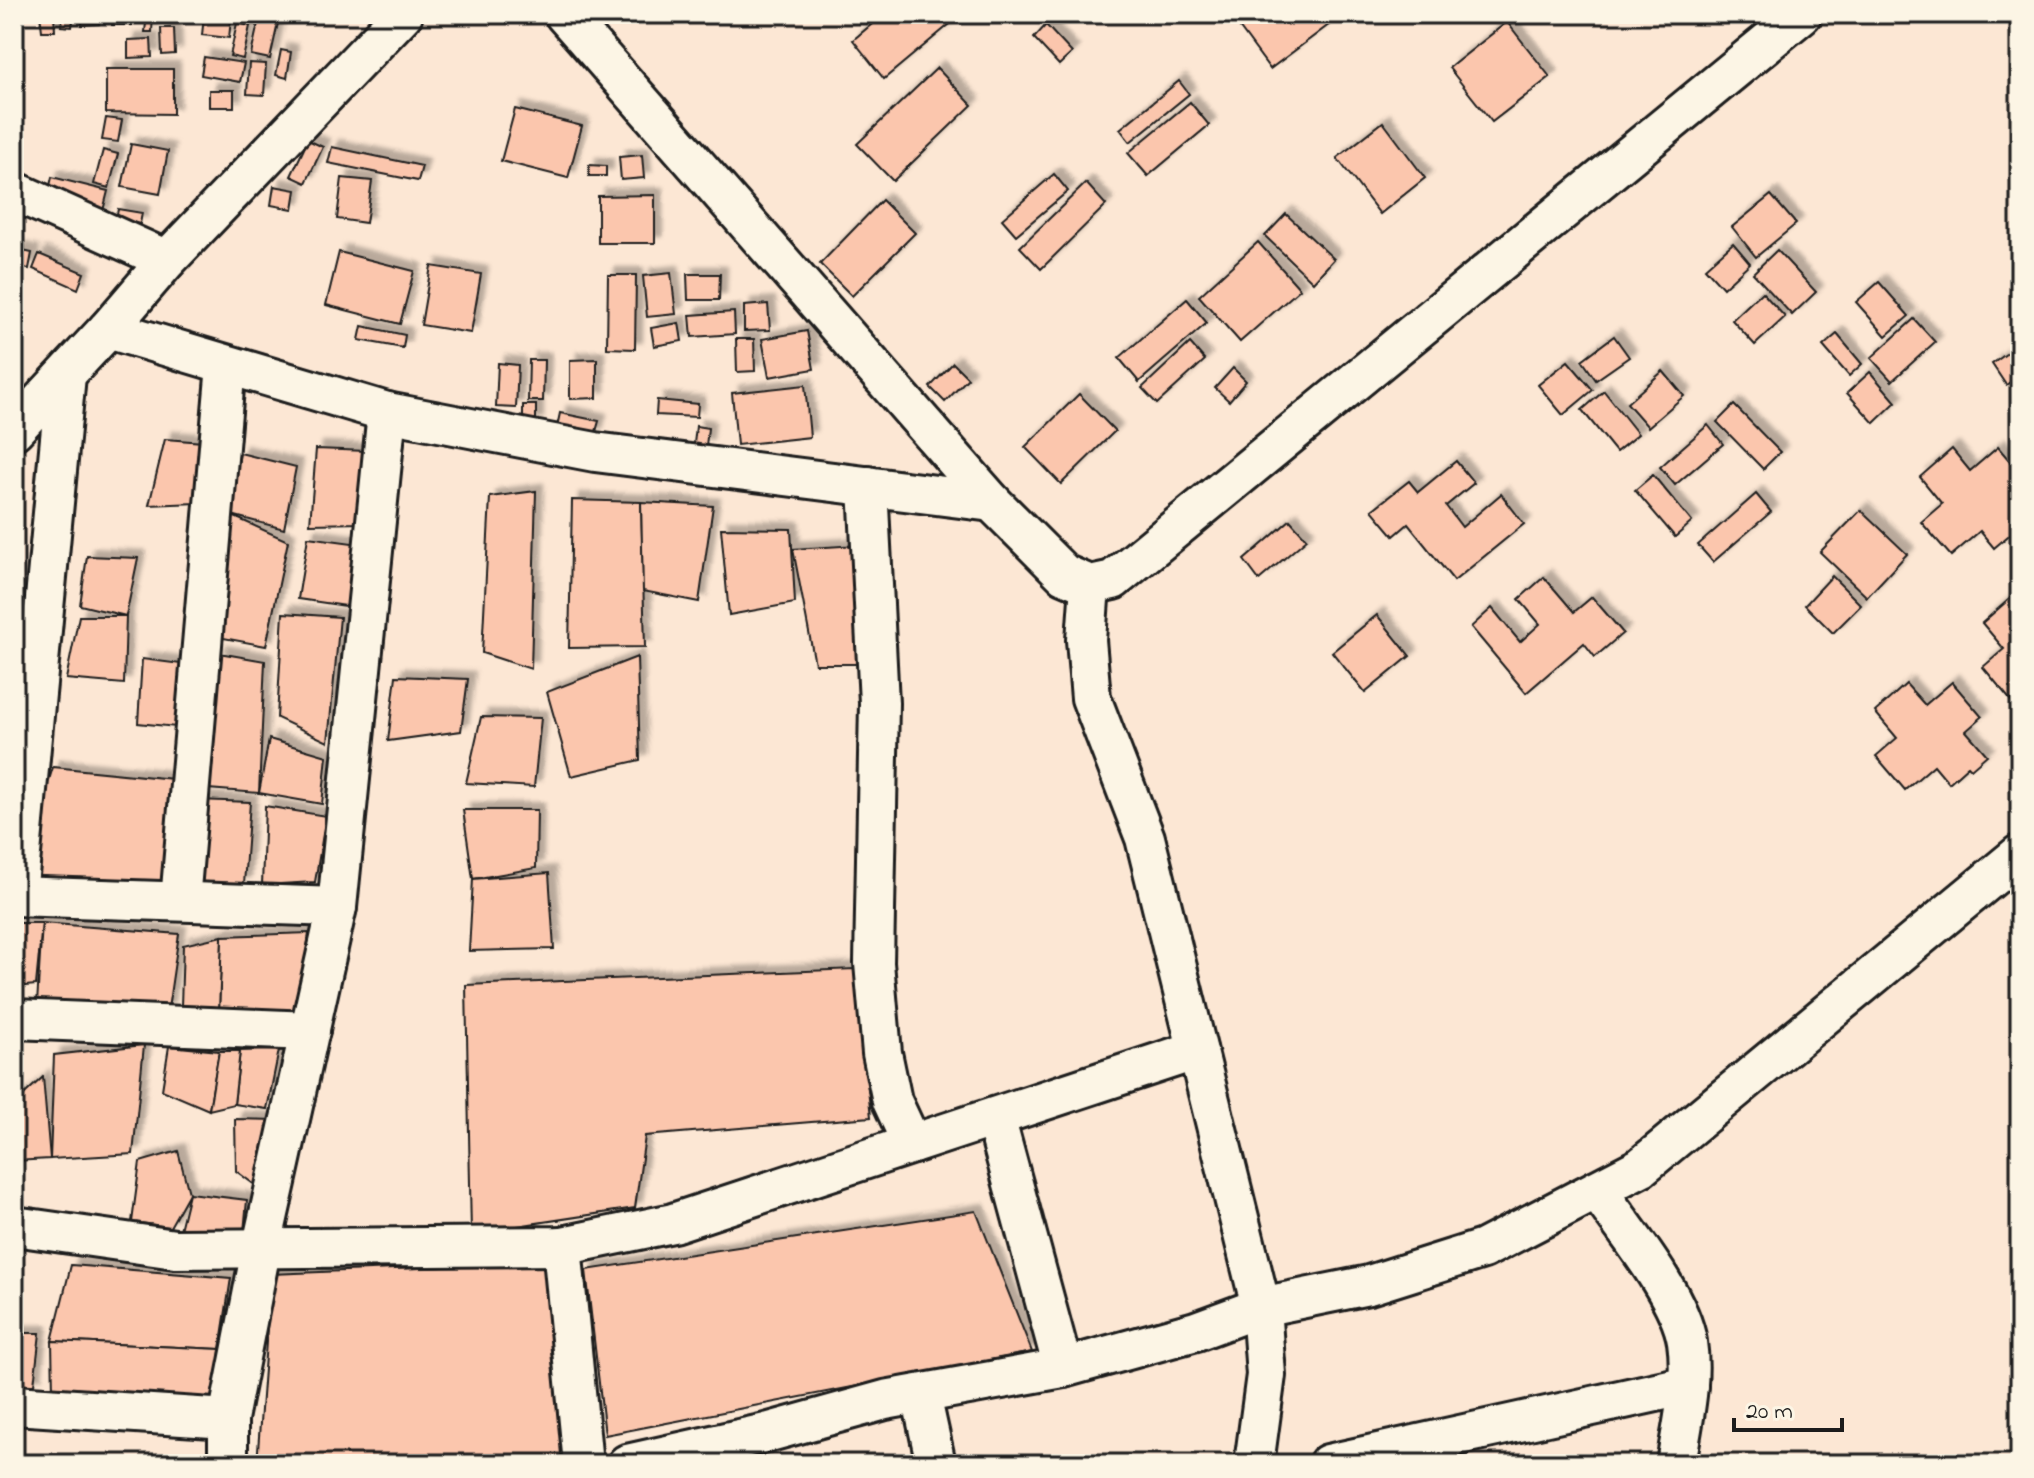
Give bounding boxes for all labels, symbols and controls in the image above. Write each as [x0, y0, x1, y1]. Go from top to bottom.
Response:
scale bar [1734, 1382, 1842, 1432]
text: 20 m [1746, 1395, 1793, 1430]

